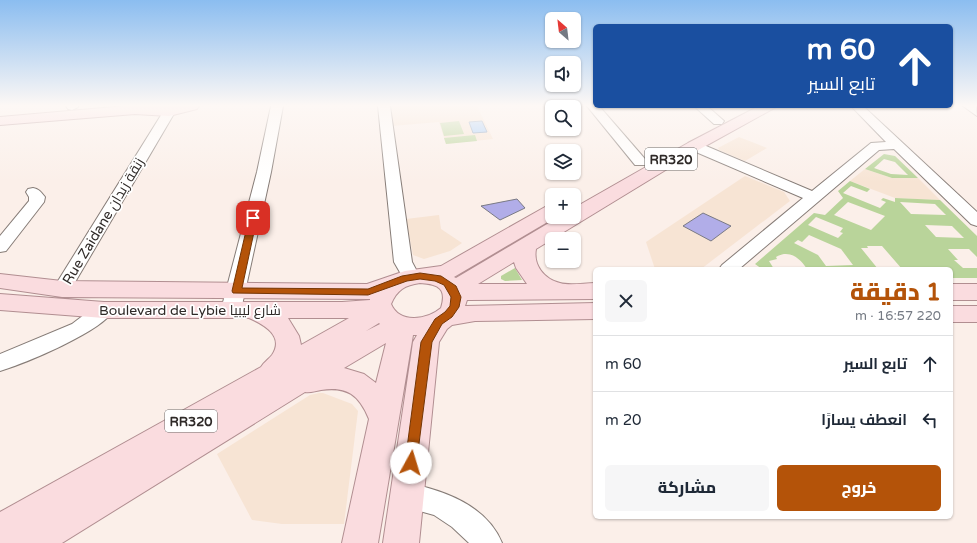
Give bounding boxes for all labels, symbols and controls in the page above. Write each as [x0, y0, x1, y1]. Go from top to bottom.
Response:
north arrow [545, 12, 581, 48]
map controls [545, 12, 581, 268]
text: 60 m [807, 33, 875, 67]
icon: ahead [889, 40, 941, 92]
button: sound [545, 56, 581, 92]
text: تابع السير [808, 73, 875, 95]
button: search [545, 100, 581, 136]
button: layers [545, 144, 581, 180]
road number: RR320 [645, 148, 697, 170]
street label: Rue Zaidane زنقة زيدان [59, 155, 148, 288]
button: + [545, 188, 581, 224]
pin [236, 201, 270, 235]
icon: arrive [242, 207, 264, 229]
button: − [545, 232, 581, 268]
text: 1 دقيقة [850, 278, 941, 307]
button: close [605, 280, 647, 322]
street label: Boulevard de Lybie شارع ليبيا [99, 302, 281, 319]
text: 220 m · 16:57 [855, 308, 941, 324]
icon: ahead [919, 353, 941, 375]
text: 60 m [605, 355, 642, 373]
text: تابع السير [843, 355, 907, 373]
icon: left [919, 409, 941, 431]
road number: RR320 [165, 410, 217, 432]
text: 20 m [605, 411, 642, 429]
text: انعطف يسارًا [821, 411, 907, 429]
position arrow [390, 442, 432, 484]
button: مشاركة [605, 465, 769, 511]
button: خروج [777, 465, 941, 511]

